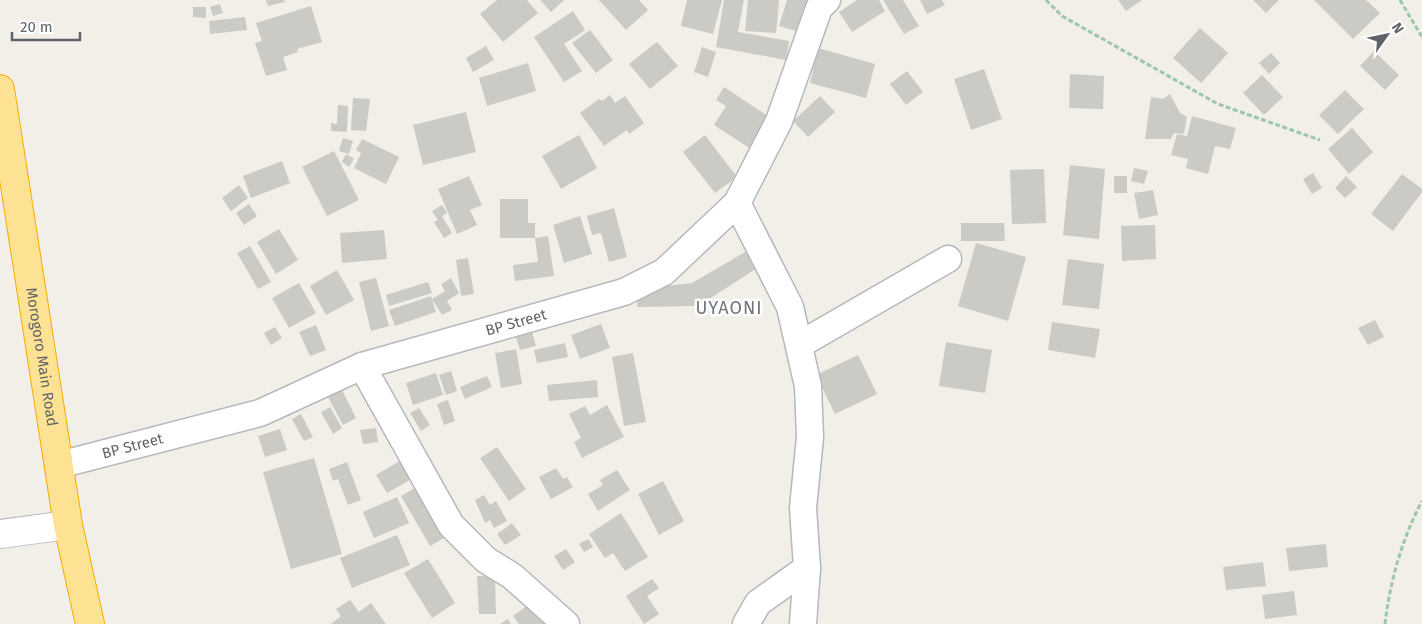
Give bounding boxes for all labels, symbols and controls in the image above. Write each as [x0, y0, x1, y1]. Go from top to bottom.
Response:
scale bar [12, 10, 80, 42]
north arrow [1362, 10, 1412, 60]
text: 20 m [20, 18, 53, 36]
text: N [1388, 20, 1407, 37]
street label: Morogoro Main Road [22, 286, 61, 428]
district label: UYAONI [695, 297, 763, 319]
street label: BP Street [483, 305, 549, 340]
street label: BP Street [100, 429, 166, 463]

